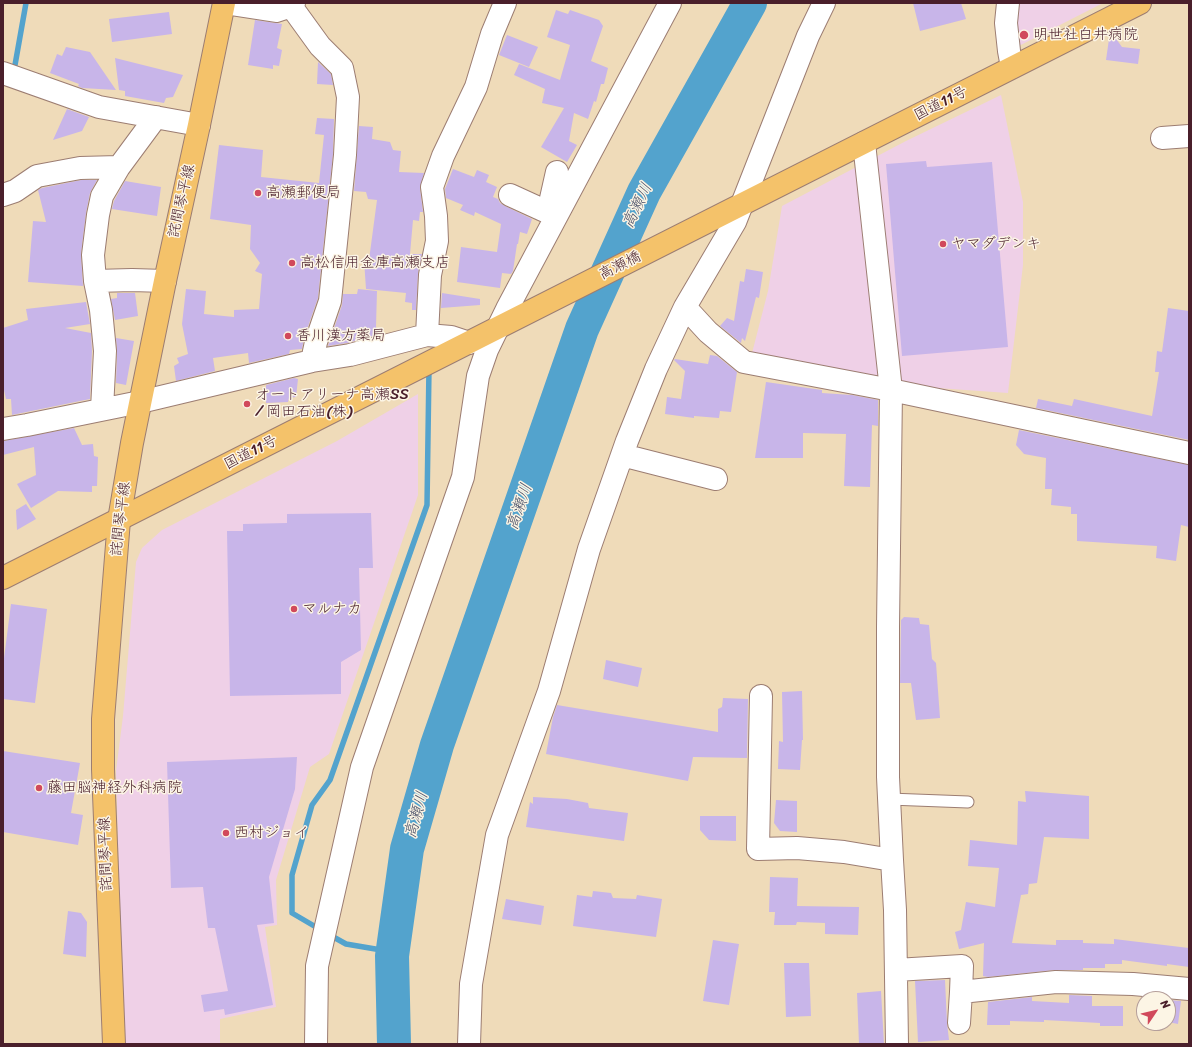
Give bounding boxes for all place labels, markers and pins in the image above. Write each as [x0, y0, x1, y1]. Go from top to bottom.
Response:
place label: 明世社白井病院 [1033, 26, 1138, 44]
marker: 明世社白井病院 [1018, 29, 1030, 41]
place label: 高瀬郵便局 [266, 184, 341, 202]
marker: 高瀬郵便局 [253, 188, 263, 198]
place label: ヤマダデンキ [951, 235, 1041, 253]
marker: ヤマダデンキ [938, 239, 948, 249]
place label: 高松信用金庫高瀬支店 [300, 254, 450, 272]
marker: 高松信用金庫高瀬支店 [287, 258, 297, 268]
place label: 香川漢方薬局 [296, 327, 386, 345]
marker: 香川漢方薬局 [283, 331, 293, 341]
place label: オートアリーナ高瀬SS / 岡田石油(株) [255, 386, 409, 421]
marker: オートアリーナ高瀬SS / 岡田石油(株) [242, 399, 252, 409]
place label: マルナカ [302, 600, 362, 618]
marker: マルナカ [289, 604, 299, 614]
place label: 藤田脳神経外科病院 [47, 779, 182, 797]
marker: 藤田脳神経外科病院 [34, 783, 44, 793]
place label: 西村ジョイ [234, 824, 309, 842]
marker: 西村ジョイ [221, 828, 231, 838]

